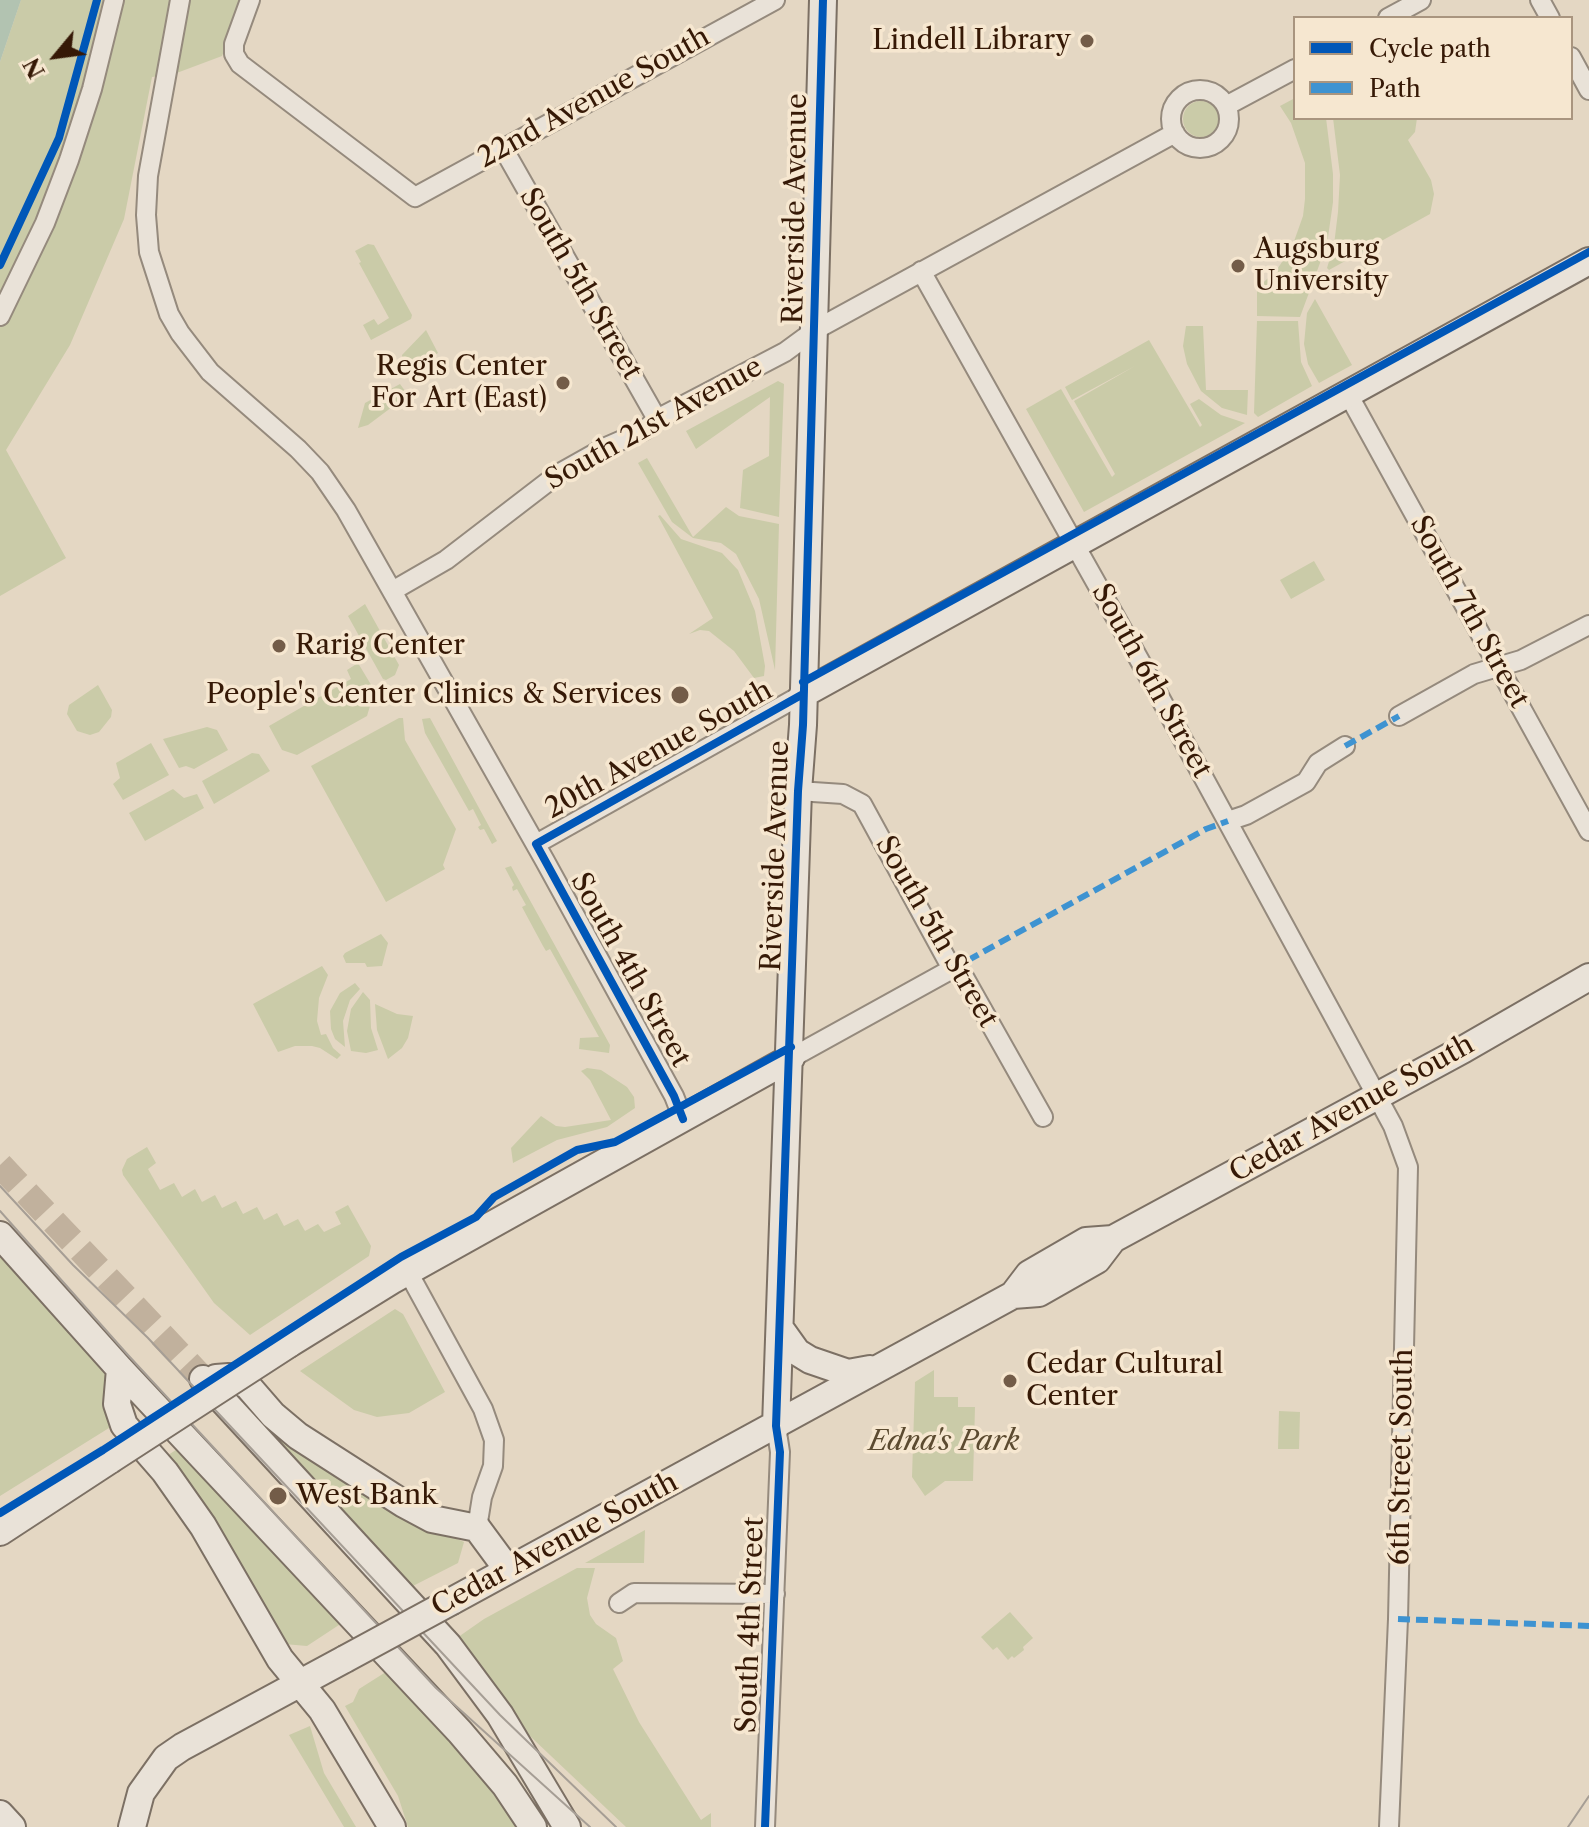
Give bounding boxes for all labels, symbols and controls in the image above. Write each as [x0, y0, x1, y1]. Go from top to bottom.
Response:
north arrow [16, 16, 96, 96]
legend [1293, 16, 1573, 120]
street label: 22nd Avenue South [472, 20, 716, 176]
place label: Lindell Library [872, 24, 1071, 58]
marker: Lindell Library [1078, 32, 1096, 50]
text: Cycle path [1369, 34, 1491, 63]
text: N [18, 53, 51, 83]
text: Path [1369, 74, 1421, 103]
street label: Riverside Avenue [777, 93, 815, 325]
street label: South 5th Street [512, 182, 648, 386]
place label: Augsburg University [1254, 233, 1389, 299]
marker: Augsburg University [1229, 257, 1247, 275]
place label: Regis Center For Art (East) [371, 350, 547, 416]
street label: South 21st Avenue [540, 350, 768, 498]
marker: Regis Center For Art (East) [554, 374, 572, 392]
street label: South 7th Street [1402, 510, 1536, 714]
street label: South 6th Street [1084, 578, 1218, 784]
place label: Rarig Center [295, 629, 465, 663]
marker: Rarig Center [270, 637, 288, 655]
street label: 20th Avenue South [540, 674, 778, 826]
place label: People's Center Clinics & Services [206, 678, 662, 712]
marker: People's Center Clinics & Services [669, 684, 691, 706]
street label: Riverside Avenue [755, 740, 797, 972]
street label: South 5th Street [868, 830, 1004, 1034]
street label: South 4th Street [563, 867, 697, 1073]
street label: Cedar Avenue South [1224, 1028, 1480, 1190]
place label: Cedar Cultural Center [1026, 1348, 1223, 1414]
street label: 6th Street South [1383, 1348, 1421, 1566]
marker: Cedar Cultural Center [1001, 1372, 1019, 1390]
park label: Edna's Park [869, 1425, 1019, 1459]
street label: Cedar Avenue South [426, 1466, 684, 1624]
place label: West Bank [296, 1479, 437, 1513]
marker: West Bank [267, 1485, 289, 1507]
street label: South 4th Street [730, 1516, 772, 1734]

